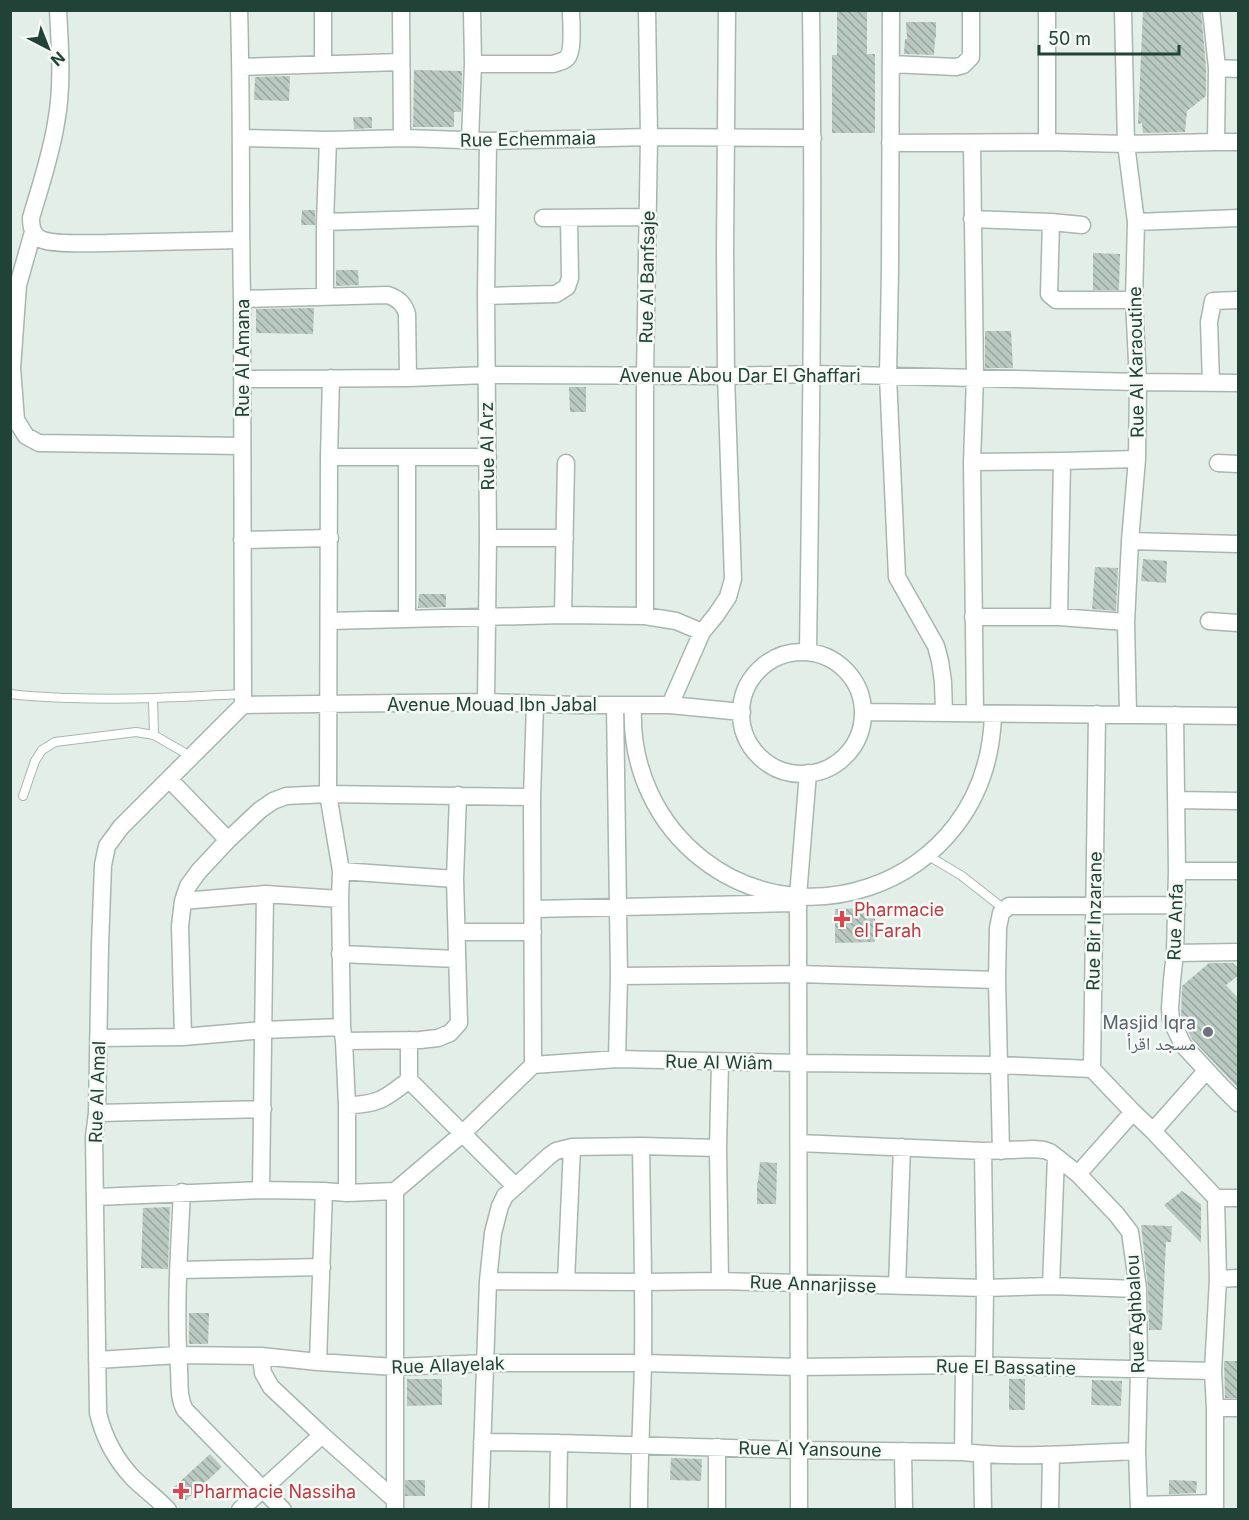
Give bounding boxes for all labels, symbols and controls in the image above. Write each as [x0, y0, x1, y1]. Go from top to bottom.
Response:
north arrow [18, 18, 78, 78]
scale bar [1039, 18, 1178, 56]
text: 50 m [1048, 28, 1091, 49]
text: N [47, 48, 69, 71]
street label: Rue Echemmaia [460, 127, 596, 151]
street label: Rue Al Banfsaje [635, 210, 659, 344]
street label: Rue Al Karaoutine [1124, 286, 1148, 438]
street label: Rue Al Amana [232, 299, 253, 417]
street label: Avenue Abou Dar El Ghaffari [619, 365, 861, 386]
street label: Rue Al Arz [476, 401, 498, 491]
street label: Avenue Mouad Ibn Jabal [387, 694, 597, 715]
street label: Rue Bir Inzarane [1082, 851, 1106, 991]
street label: Rue Anfa [1163, 883, 1187, 961]
place label: Pharmacie el Farah [854, 899, 944, 941]
marker: Pharmacie el Farah [835, 912, 849, 926]
place label: Masjid Iqra مسجد اقرأ [1103, 1012, 1196, 1054]
marker: Masjid Iqra مسجد اقرأ [1201, 1025, 1215, 1039]
street label: Rue Al Amal [85, 1041, 109, 1143]
street label: Rue Al Wiâm [665, 1051, 773, 1073]
street label: Rue Aghbalou [1121, 1254, 1149, 1374]
street label: Rue Annarjisse [749, 1271, 877, 1297]
street label: Rue Allayelak [391, 1353, 505, 1377]
street label: Rue El Bassatine [936, 1355, 1076, 1379]
street label: Rue Al Yansoune [738, 1437, 882, 1461]
place label: Pharmacie Nassiha [193, 1481, 356, 1502]
marker: Pharmacie Nassiha [174, 1484, 188, 1498]

